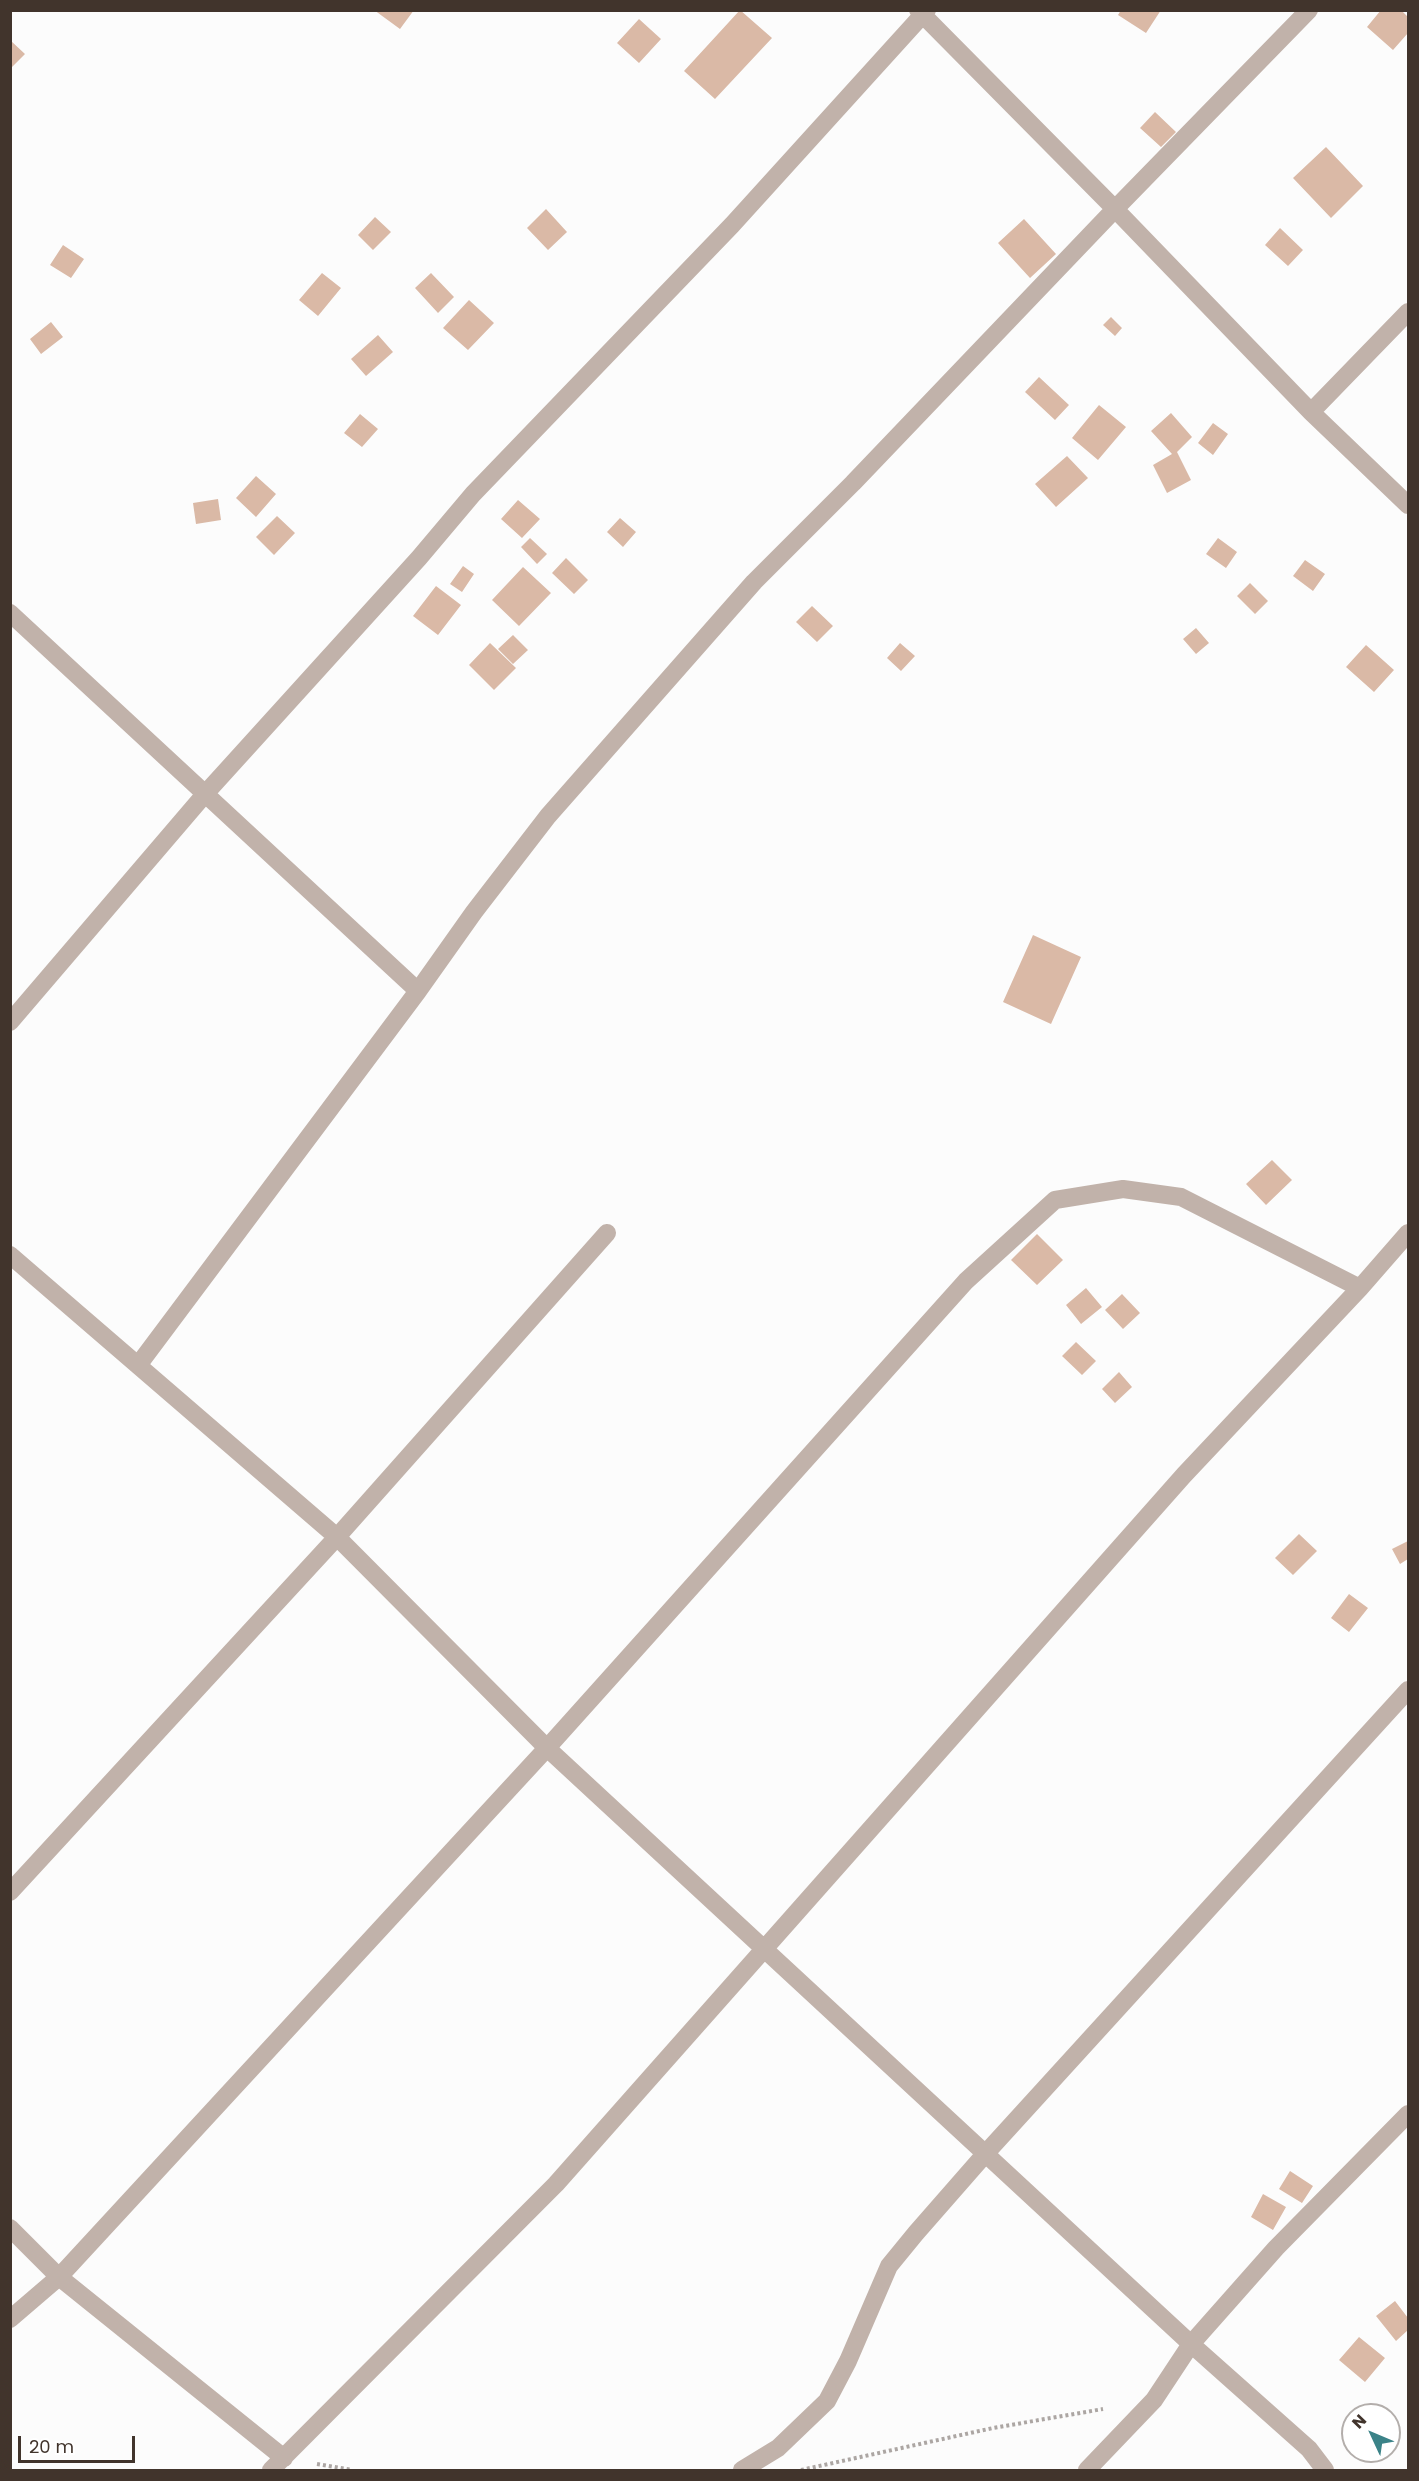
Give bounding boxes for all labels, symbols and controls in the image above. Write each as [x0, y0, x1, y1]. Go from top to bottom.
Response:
north arrow [1341, 2403, 1401, 2463]
text: N [1347, 2409, 1372, 2434]
scale bar [21, 2424, 138, 2462]
text: 20 m [29, 2434, 74, 2459]

